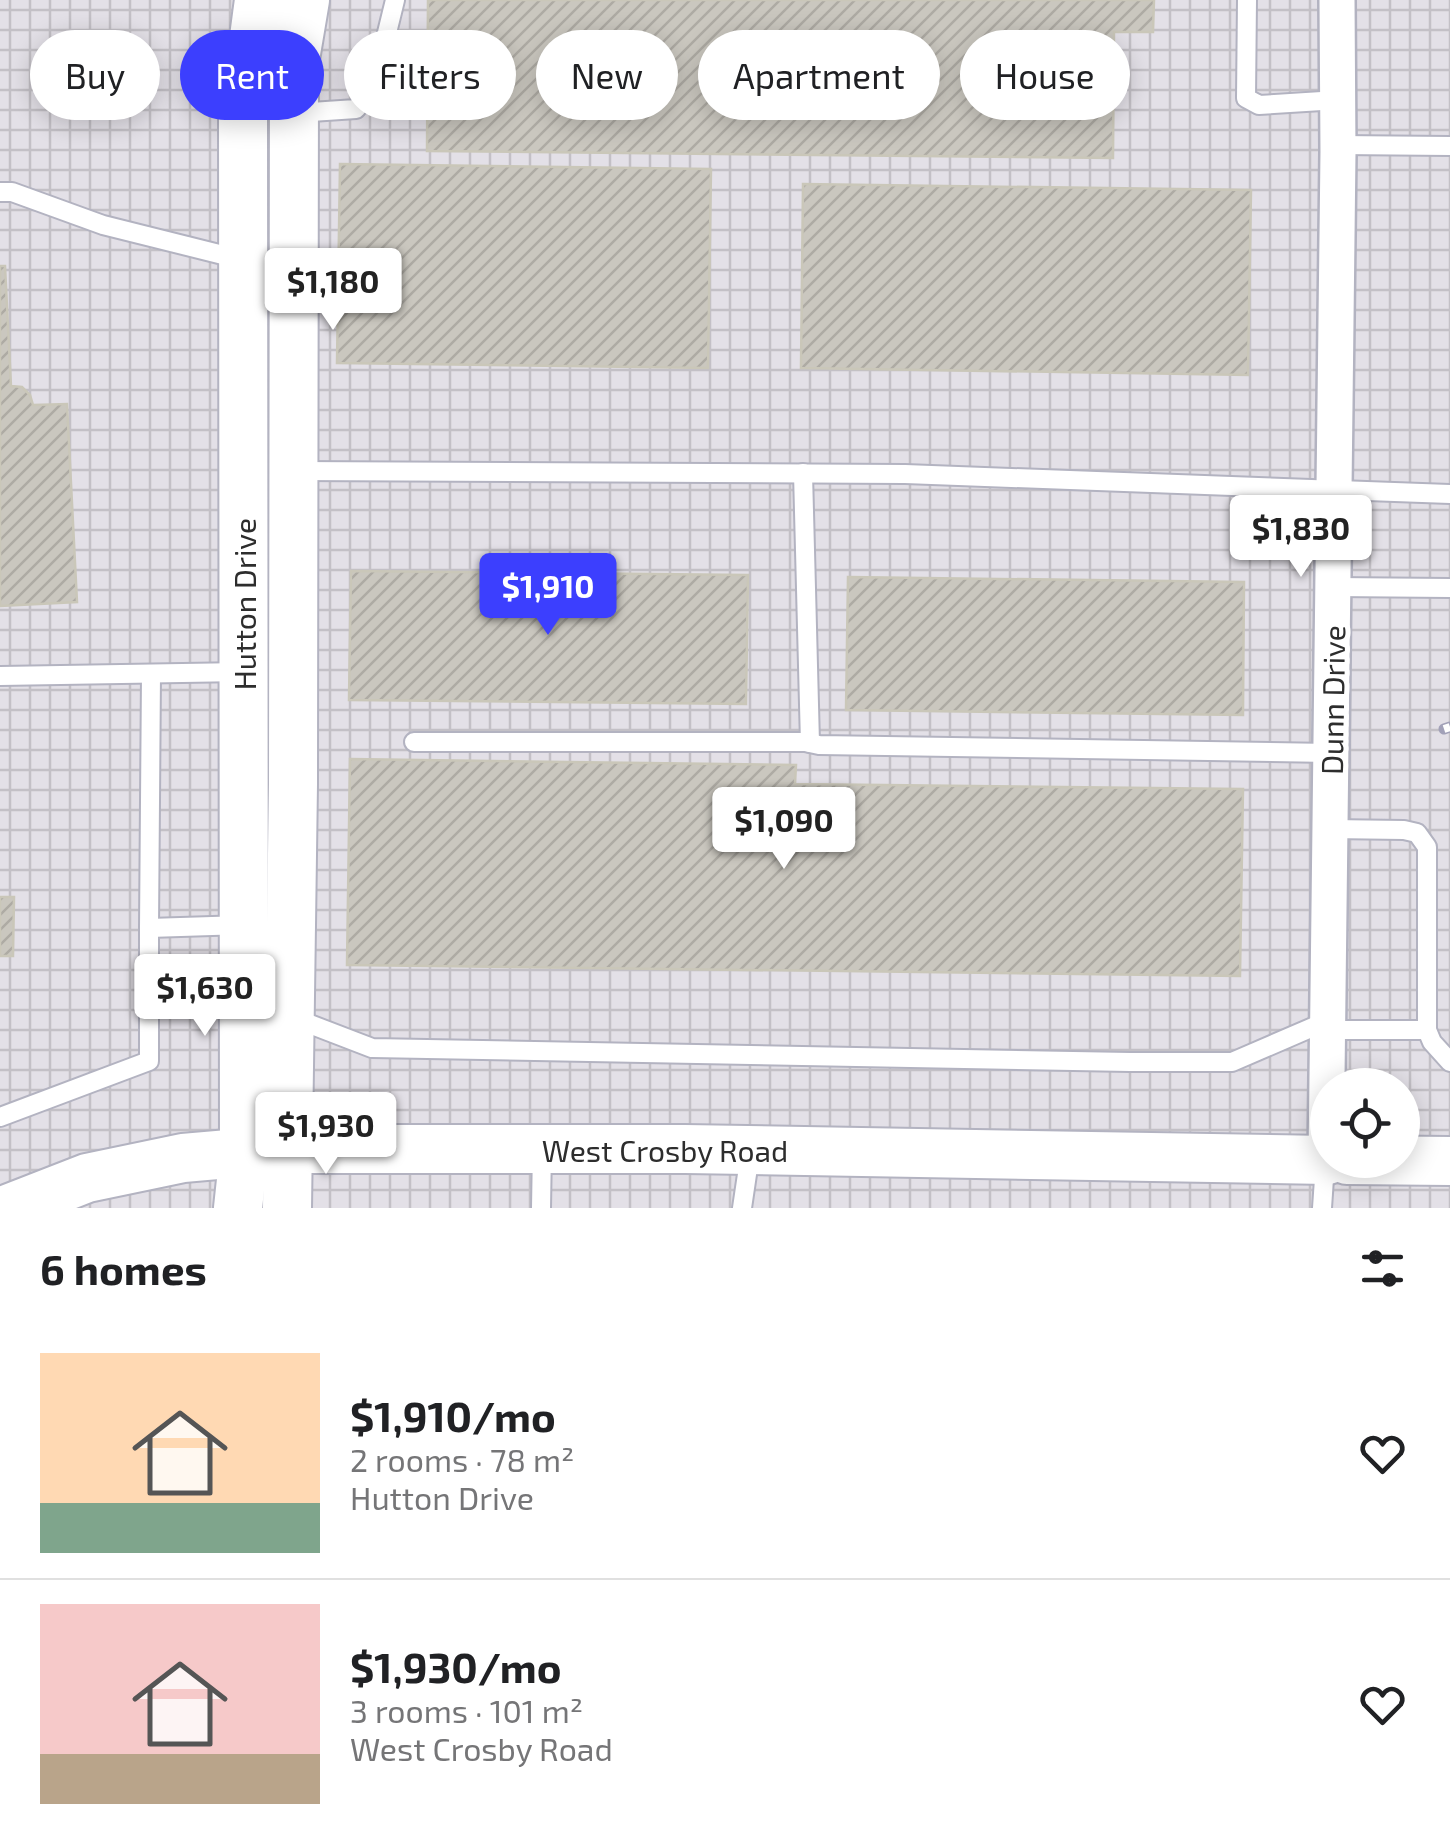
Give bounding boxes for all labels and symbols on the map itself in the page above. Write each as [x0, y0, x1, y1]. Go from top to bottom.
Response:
pin: $1,180 [252, 248, 414, 333]
pin: $1,830 [1220, 495, 1382, 580]
street label: Hutton Drive [226, 518, 262, 690]
pin: $1,910 [467, 553, 629, 638]
street label: Dunn Drive [1313, 625, 1351, 775]
pin: $1,090 [703, 787, 865, 872]
pin: $1,630 [124, 954, 286, 1039]
pin: $1,930 [245, 1092, 407, 1177]
street label: West Crosby Road [542, 1132, 788, 1168]

